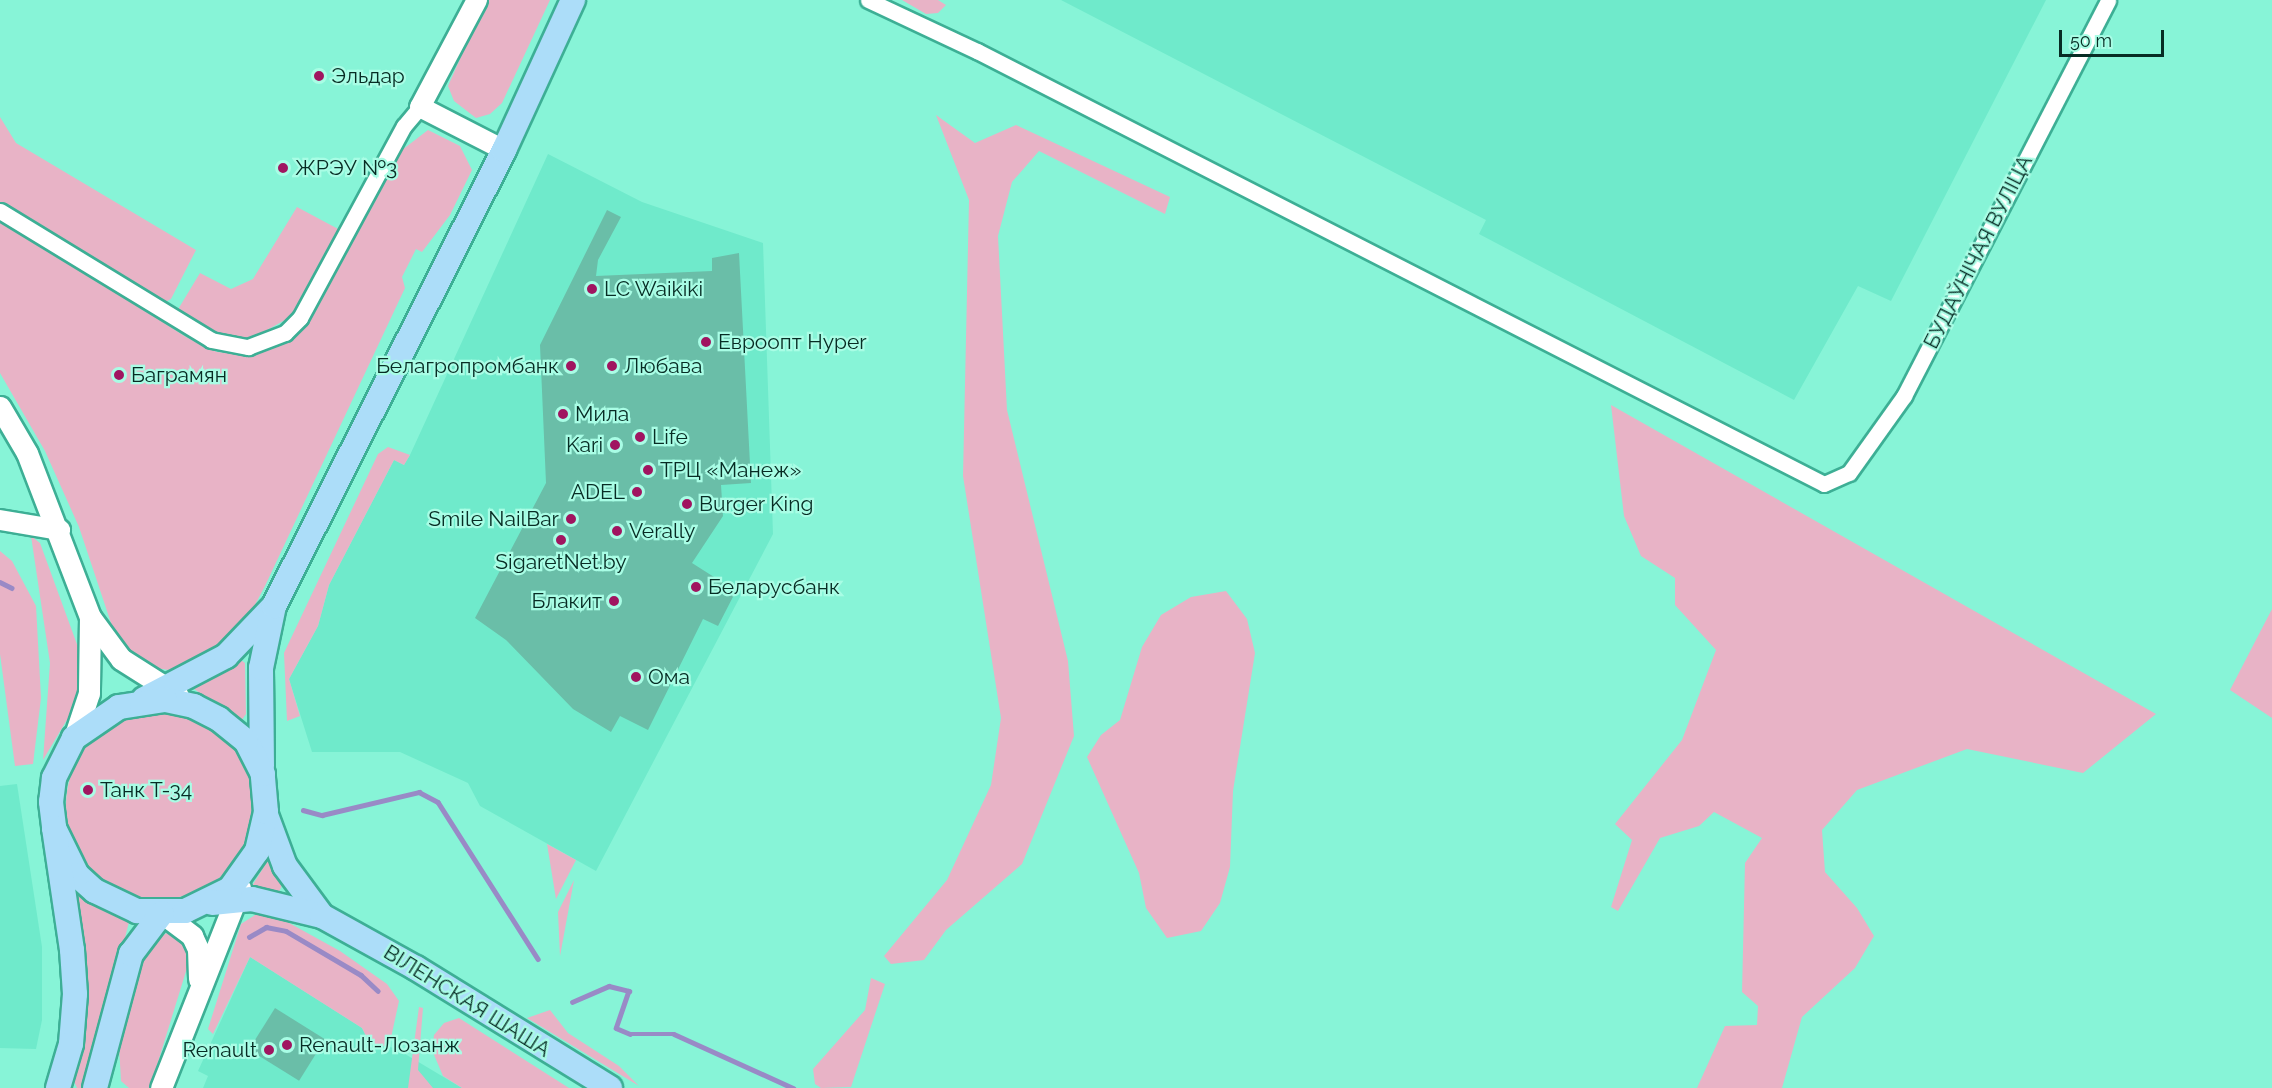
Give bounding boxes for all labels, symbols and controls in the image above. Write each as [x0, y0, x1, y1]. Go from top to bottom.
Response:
scale bar [2062, 18, 2167, 56]
text: 50 m [2070, 30, 2112, 51]
place label: Эльдар [331, 63, 405, 89]
marker: Эльдар [312, 69, 326, 83]
street label: БУДАЎНІЧАЯ ВУЛІЦА [1918, 151, 2038, 353]
place label: ЖРЭУ №3 [295, 155, 397, 181]
marker: ЖРЭУ №3 [276, 161, 290, 175]
place label: LC Waikiki [604, 276, 704, 302]
marker: LC Waikiki [585, 282, 599, 296]
place label: Евроопт Hyper [718, 329, 867, 355]
marker: Евроопт Hyper [699, 335, 713, 349]
place label: Белагропромбанк [376, 353, 559, 379]
place label: Любава [624, 353, 702, 379]
marker: Белагропромбанк [564, 359, 578, 373]
marker: Любава [605, 359, 619, 373]
place label: Баграмян [131, 362, 227, 388]
marker: Баграмян [112, 368, 126, 382]
place label: Мила [575, 401, 629, 427]
marker: Мила [556, 407, 570, 421]
place label: Life [652, 424, 688, 450]
marker: Life [633, 430, 647, 444]
place label: Kari [566, 432, 603, 458]
marker: Kari [608, 438, 622, 452]
place label: ТРЦ «Манеж» [660, 457, 802, 483]
marker: ТРЦ «Манеж» [641, 463, 655, 477]
place label: ADEL [571, 479, 625, 505]
marker: ADEL [630, 485, 644, 499]
place label: Burger King [699, 491, 814, 517]
marker: Burger King [680, 497, 694, 511]
place label: Smile NailBar [428, 506, 559, 532]
marker: Smile NailBar [564, 512, 578, 526]
place label: Verally [629, 518, 695, 544]
marker: Verally [610, 524, 624, 538]
marker: SigaretNet.by [554, 533, 568, 547]
place label: SigaretNet.by [495, 549, 627, 575]
place label: Беларусбанк [708, 574, 840, 600]
marker: Беларусбанк [689, 580, 703, 594]
place label: Блакит [532, 588, 602, 614]
marker: Блакит [607, 594, 621, 608]
place label: Ома [648, 664, 690, 690]
marker: Ома [629, 670, 643, 684]
place label: Танк Т-34 [100, 777, 193, 803]
marker: Танк Т-34 [81, 783, 95, 797]
street label: ВІЛЕНСКАЯ ШАША [379, 940, 555, 1062]
place label: Renault-Лозанж [299, 1032, 460, 1058]
place label: Renault [182, 1037, 257, 1063]
marker: Renault-Лозанж [280, 1038, 294, 1052]
marker: Renault [262, 1043, 276, 1057]

